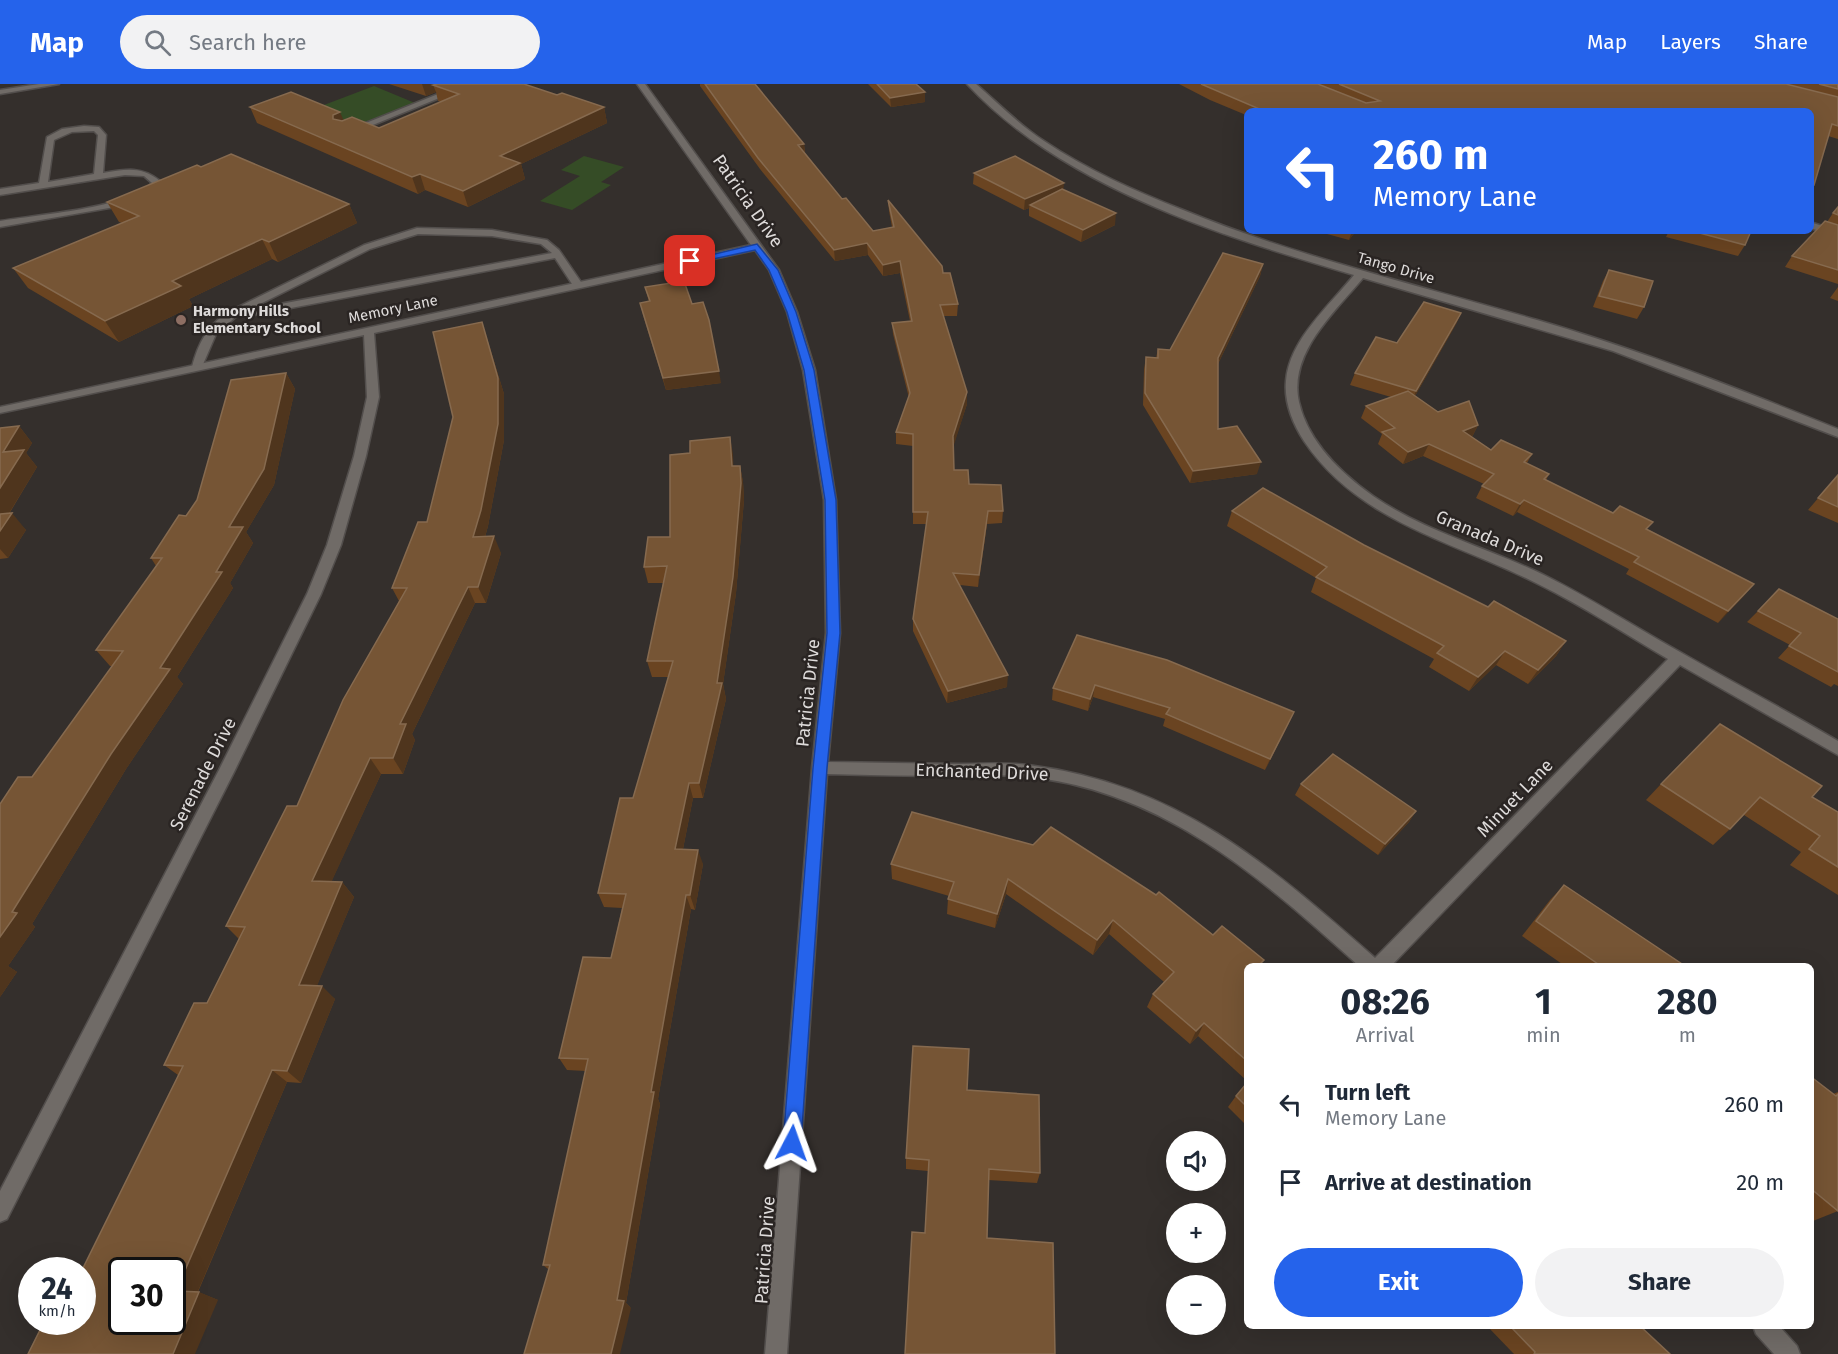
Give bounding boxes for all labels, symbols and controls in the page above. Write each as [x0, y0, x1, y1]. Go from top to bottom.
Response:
search box [120, 15, 540, 69]
text: Map [30, 26, 84, 59]
icon: search [141, 26, 174, 59]
text: Search here [189, 29, 307, 56]
text: Map [1587, 29, 1627, 55]
text: Layers [1660, 29, 1721, 55]
text: Share [1754, 29, 1808, 55]
text: 260 m [1373, 130, 1488, 180]
icon: left [1274, 132, 1352, 210]
street label: Patricia Drive [708, 150, 788, 252]
text: Memory Lane [1373, 181, 1537, 213]
pin [664, 235, 715, 286]
icon: arrive [673, 244, 706, 277]
street label: Tango Drive [1355, 248, 1437, 288]
street label: Memory Lane [347, 291, 439, 327]
place label: Harmony Hills Elementary School [193, 302, 321, 337]
marker: Harmony Hills Elementary School [174, 313, 188, 327]
street label: Granada Drive [1433, 505, 1547, 571]
street label: Patricia Drive [791, 638, 825, 748]
street label: Serenade Drive [165, 714, 241, 834]
street label: Minuet Lane [1472, 754, 1558, 842]
street label: Enchanted Drive [915, 759, 1049, 785]
text: 08:26 [1340, 980, 1430, 1024]
text: 1 [1535, 980, 1552, 1024]
text: 280 [1657, 980, 1718, 1024]
text: Arrival [1356, 1023, 1414, 1047]
text: min [1526, 1023, 1561, 1047]
text: m [1679, 1023, 1696, 1047]
text: Turn left [1325, 1079, 1410, 1106]
icon: left [1274, 1088, 1307, 1121]
text: 260 m [1724, 1091, 1784, 1118]
text: Memory Lane [1325, 1106, 1446, 1130]
position arrow [760, 1111, 824, 1175]
map controls [1166, 1131, 1226, 1335]
button: sound [1166, 1131, 1226, 1191]
icon: arrive [1274, 1166, 1307, 1199]
text: Arrive at destination [1325, 1169, 1532, 1196]
text: 20 m [1736, 1169, 1784, 1196]
street label: Patricia Drive [750, 1195, 780, 1305]
button: + [1166, 1203, 1226, 1263]
button: Exit [1274, 1248, 1523, 1317]
button: Share [1535, 1248, 1784, 1317]
speed limit sign: 30 [108, 1257, 186, 1335]
text: 24 [41, 1271, 73, 1307]
button: − [1166, 1275, 1226, 1335]
text: km/h [38, 1302, 76, 1320]

